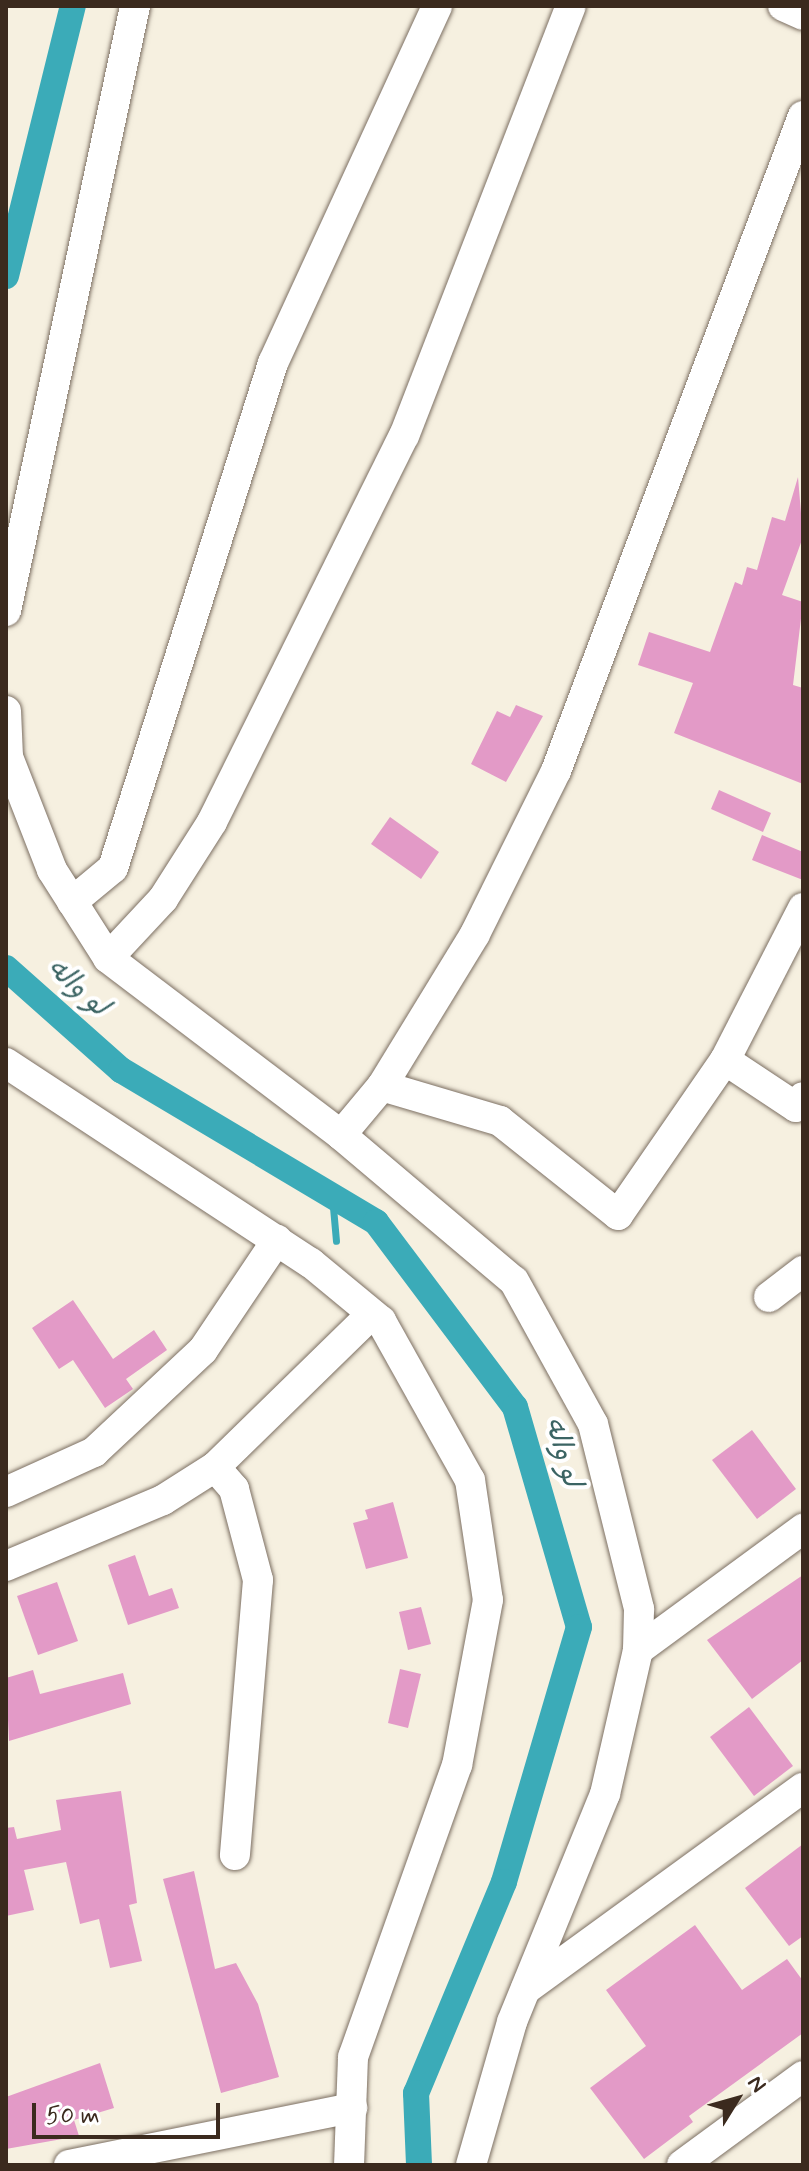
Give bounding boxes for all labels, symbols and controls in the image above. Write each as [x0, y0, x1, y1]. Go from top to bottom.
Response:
water label: لو واله [40, 952, 114, 1024]
water label: لو واله [536, 1413, 588, 1491]
north arrow [697, 2059, 777, 2139]
text: N [741, 2070, 772, 2099]
scale bar [36, 2087, 224, 2137]
text: 50 m [46, 2101, 100, 2132]

